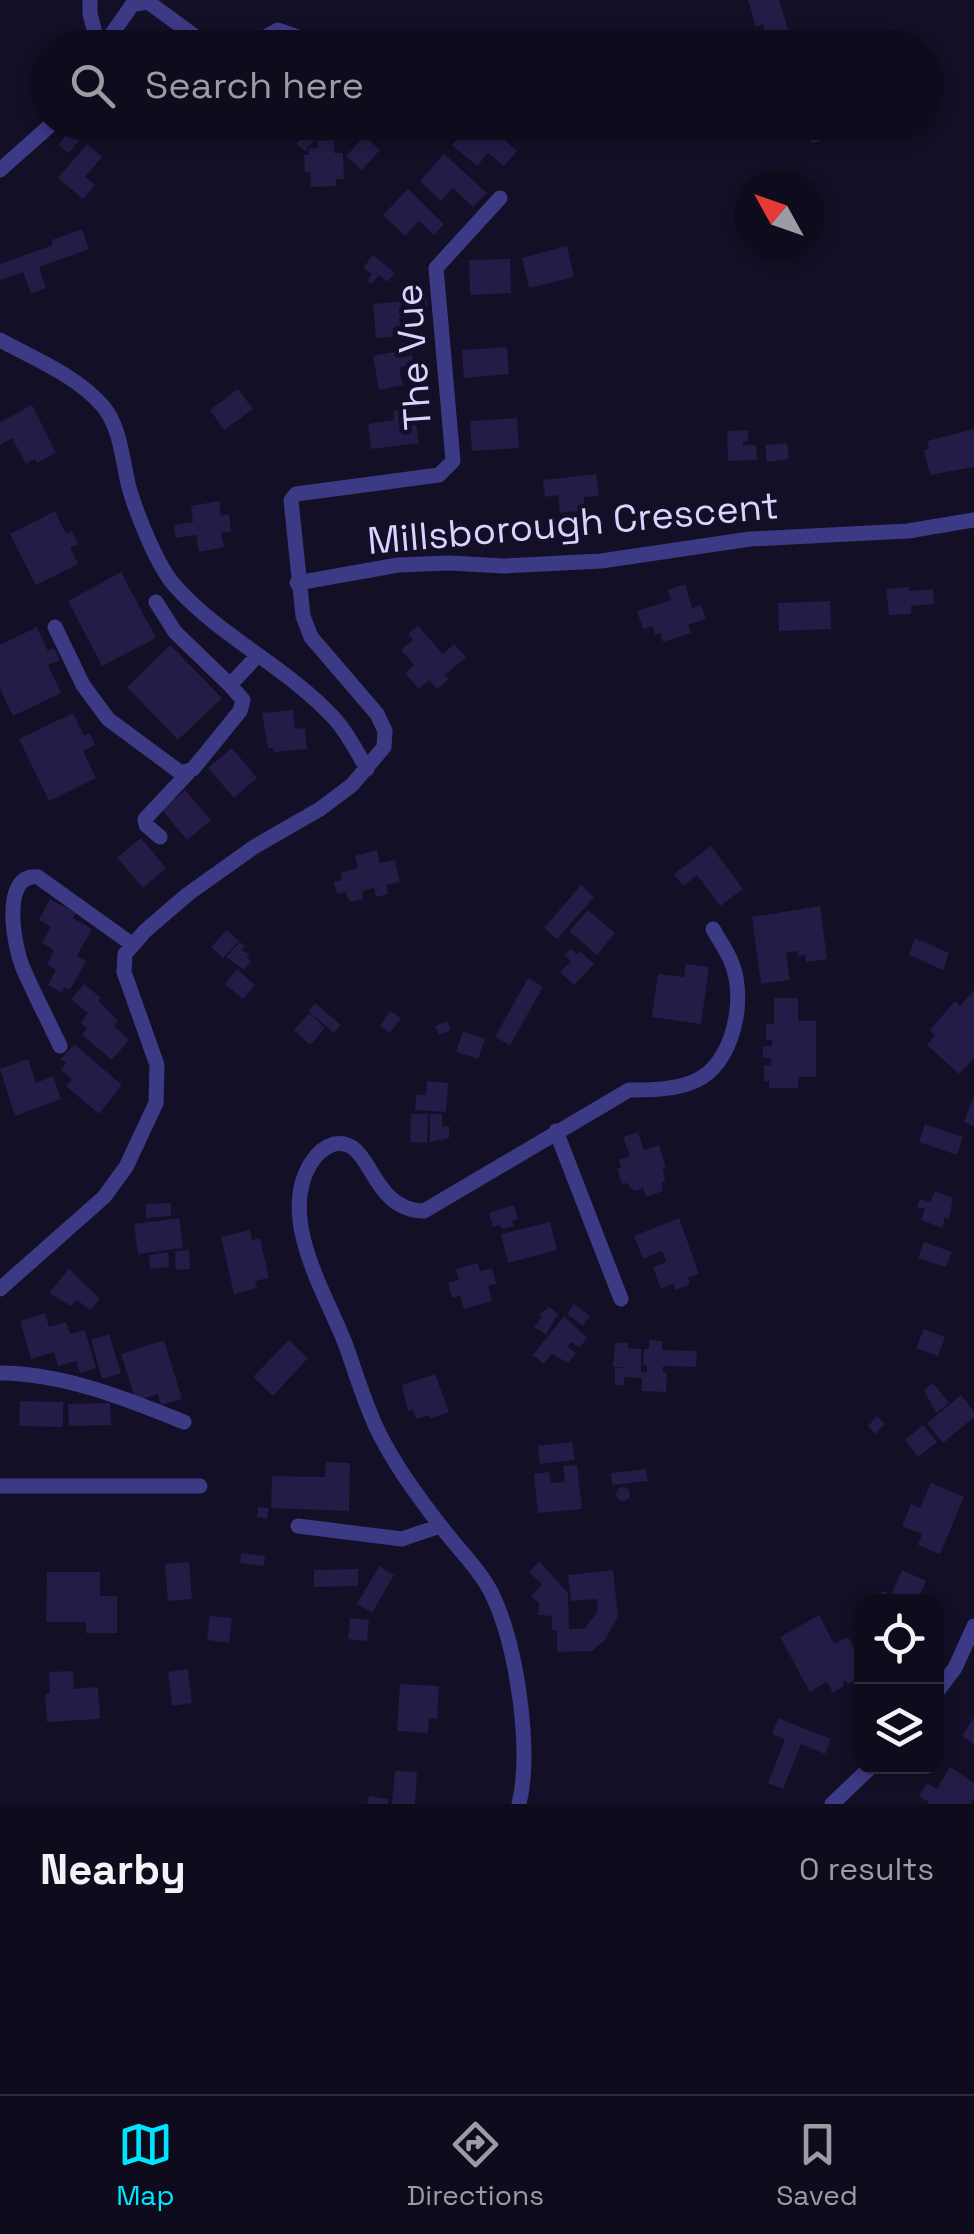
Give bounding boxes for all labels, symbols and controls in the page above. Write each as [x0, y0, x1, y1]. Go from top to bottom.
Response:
search box [30, 30, 944, 140]
icon: search [65, 58, 120, 113]
text: Search here [145, 61, 364, 109]
north arrow [734, 170, 824, 260]
street label: The Vue [384, 282, 442, 432]
street label: Millsborough Crescent [365, 481, 781, 565]
map controls [854, 1594, 944, 1774]
button: locate [854, 1594, 944, 1684]
button: layers [854, 1684, 944, 1774]
text: Nearby [40, 1843, 186, 1896]
text: 0 results [799, 1849, 934, 1889]
tab: Map [116, 2117, 174, 2213]
tab: Directions [407, 2117, 544, 2213]
tab: Saved [776, 2117, 858, 2213]

